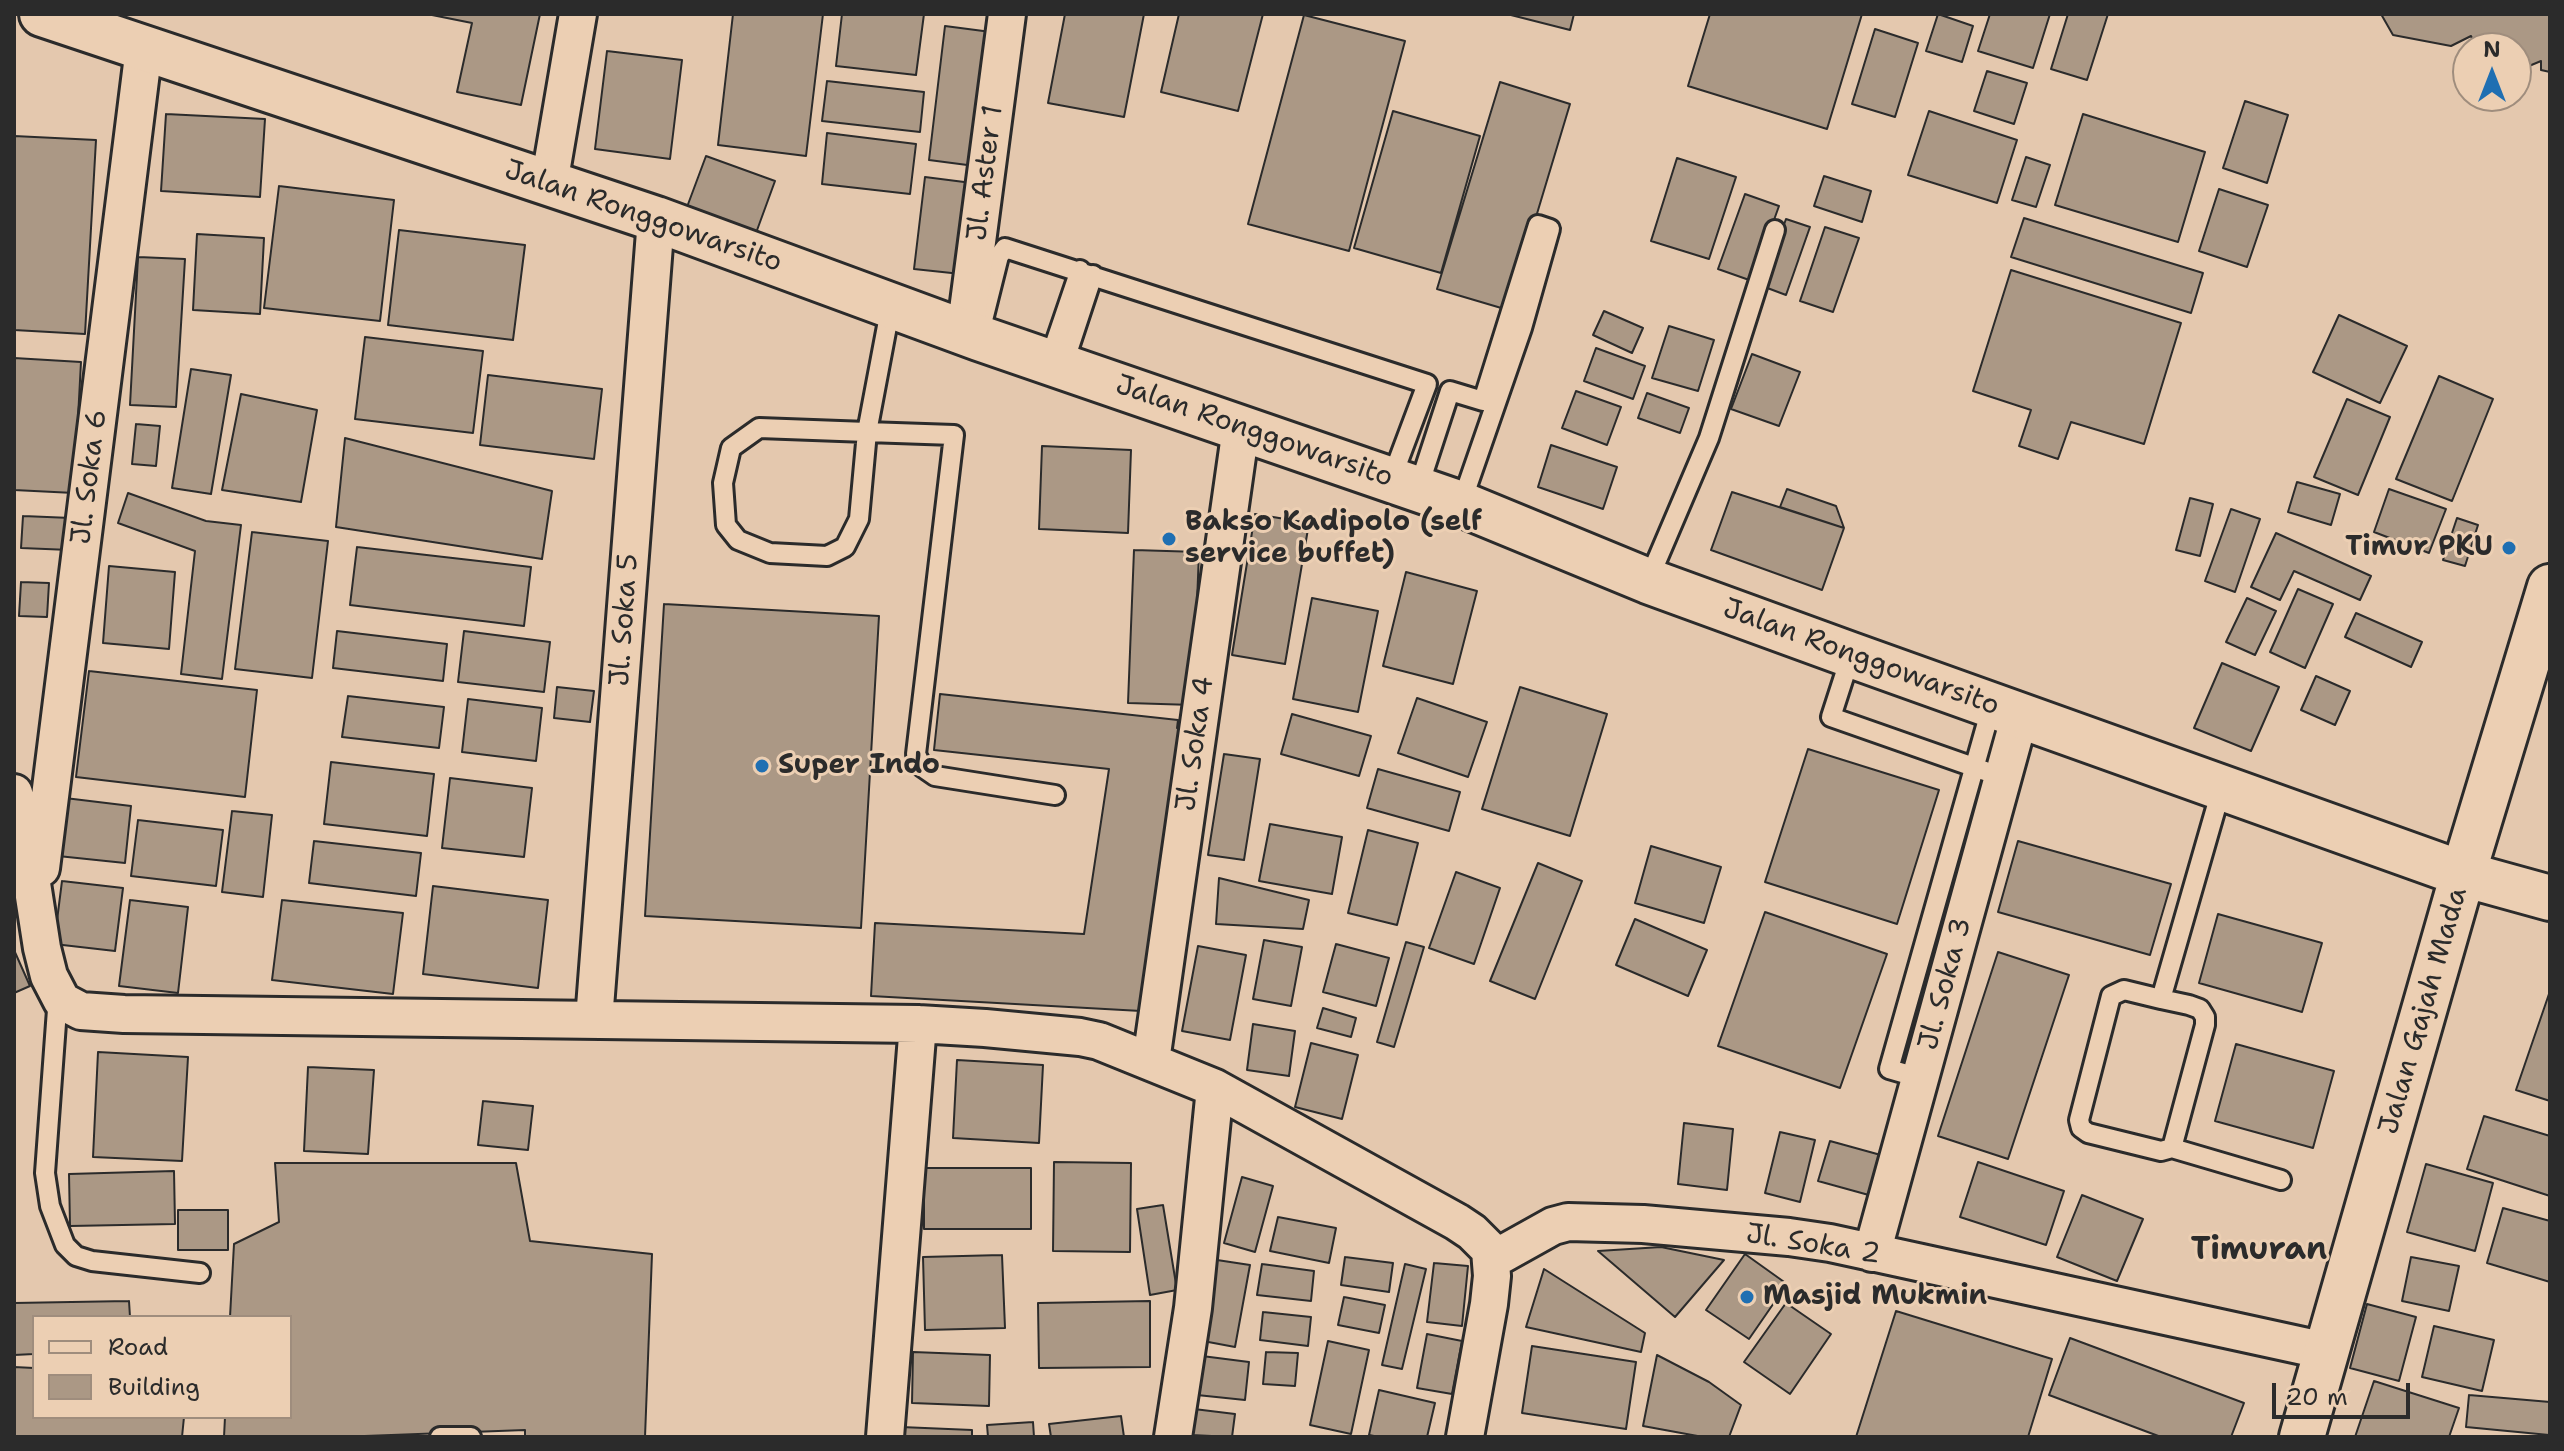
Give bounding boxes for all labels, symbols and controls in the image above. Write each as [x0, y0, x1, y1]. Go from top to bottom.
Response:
north arrow [2452, 32, 2532, 112]
text: N [2483, 35, 2501, 64]
street label: Jl. Aster 1 [961, 103, 1011, 243]
street label: Jalan Ronggowarsito [500, 154, 786, 280]
street label: Jalan Ronggowarsito [1111, 369, 1397, 495]
street label: Jl. Soka 6 [65, 408, 115, 546]
place label: Bakso Kadipolo (self service buffet) [1185, 506, 1482, 572]
marker: Bakso Kadipolo (self service buffet) [1160, 530, 1178, 548]
place label: Timur PKU [2345, 531, 2493, 565]
marker: Timur PKU [2500, 539, 2518, 557]
street label: Jl. Soka 5 [604, 552, 646, 688]
street label: Jalan Ronggowarsito [1718, 592, 2004, 724]
street label: Jl. Soka 4 [1170, 675, 1222, 813]
place label: Super Indo [778, 749, 940, 783]
marker: Super Indo [753, 757, 771, 775]
street label: Jalan Gajah Mada [2373, 884, 2475, 1138]
street label: Jl. Soka 3 [1912, 914, 1980, 1054]
street label: Jl. Soka 2 [1743, 1218, 1883, 1272]
district label: Timuran [2191, 1232, 2327, 1270]
place label: Masjid Mukmin [1763, 1280, 1987, 1314]
marker: Masjid Mukmin [1738, 1288, 1756, 1306]
legend [32, 1315, 292, 1419]
text: Road [108, 1331, 168, 1363]
scale bar [2276, 1367, 2414, 1417]
text: Building [108, 1371, 200, 1403]
text: 20 m [2286, 1381, 2348, 1413]

